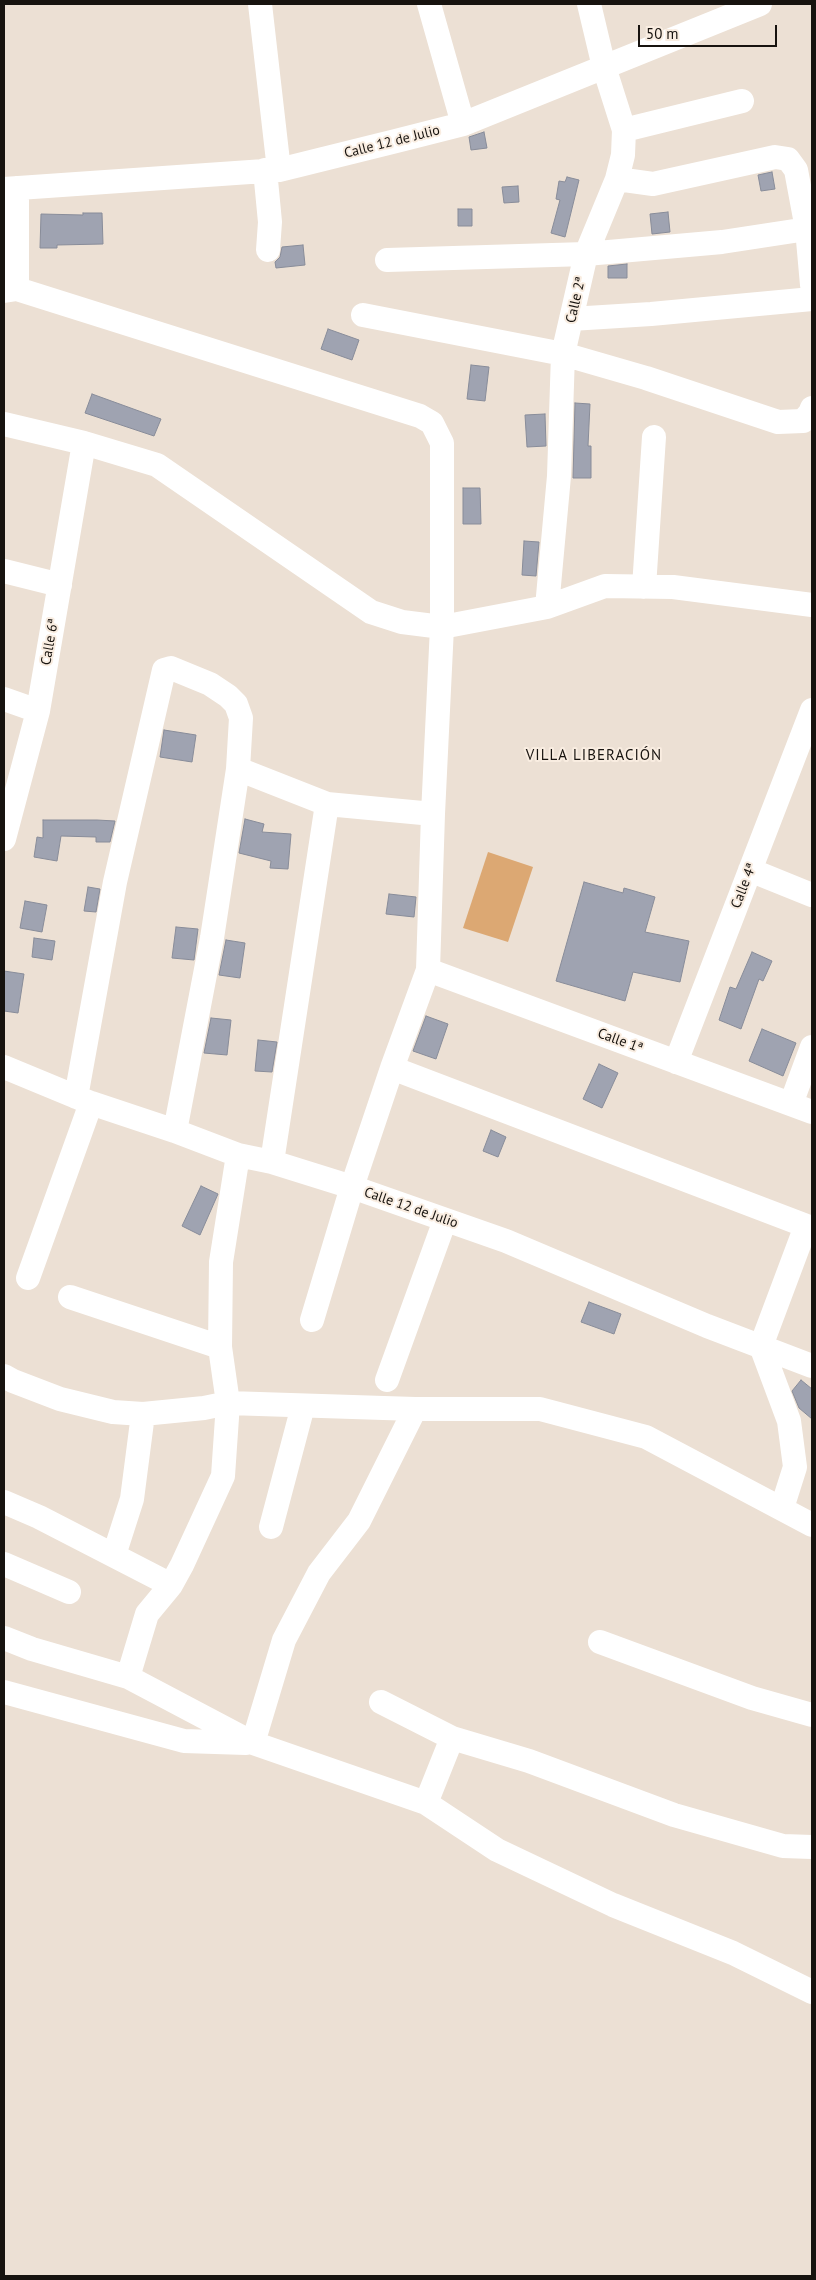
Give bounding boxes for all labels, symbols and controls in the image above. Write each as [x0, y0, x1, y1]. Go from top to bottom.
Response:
scale bar [641, 15, 780, 47]
text: 50 m [646, 24, 679, 43]
street label: Calle 12 de Julio [342, 122, 442, 162]
street label: Calle 2ª [563, 275, 589, 325]
street label: Calle 6ª [38, 618, 62, 666]
district label: VILLA LIBERACIÓN [524, 747, 664, 765]
street label: Calle 4ª [728, 861, 760, 911]
street label: Calle 1ª [595, 1025, 645, 1057]
street label: Calle 12 de Julio [362, 1184, 460, 1232]

